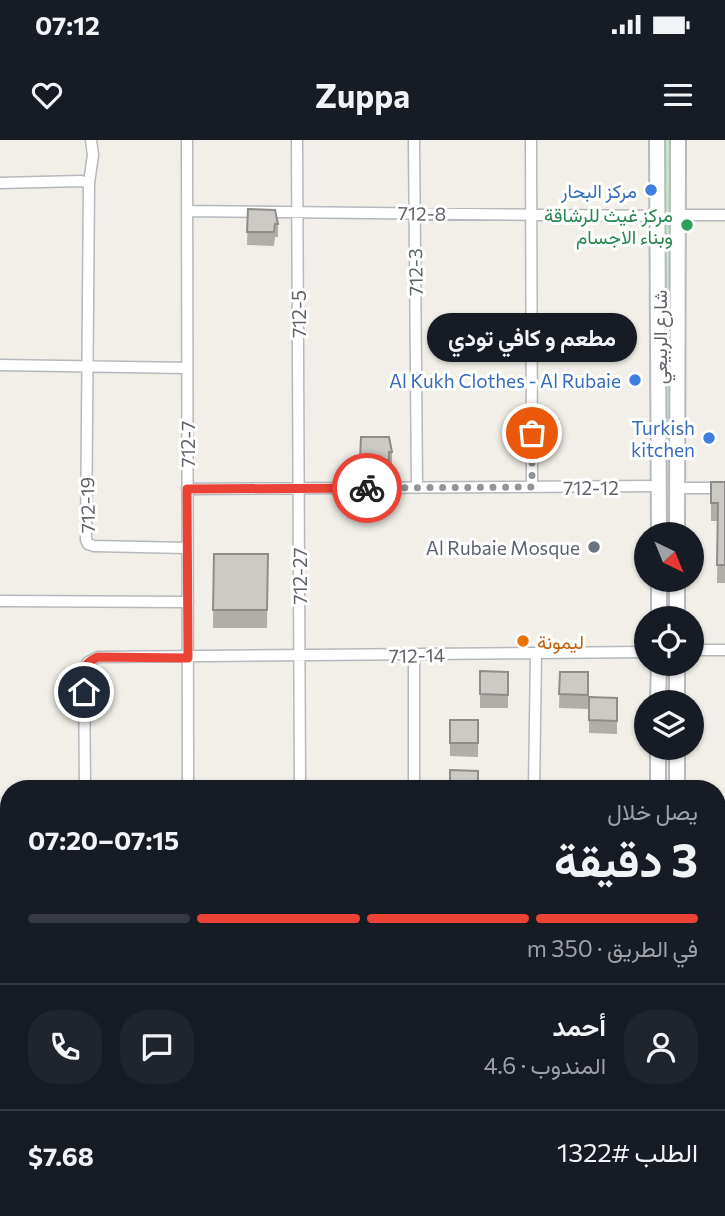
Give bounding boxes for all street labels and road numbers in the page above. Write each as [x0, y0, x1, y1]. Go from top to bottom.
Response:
street label: 712-8 [398, 201, 446, 225]
street label: 712-3 [403, 248, 427, 296]
street label: 712-5 [287, 290, 310, 338]
street label: شارع الربيعي [648, 290, 676, 384]
street label: 712-7 [176, 421, 199, 467]
street label: 712-12 [563, 476, 619, 499]
street label: 712-19 [75, 477, 99, 533]
street label: 712-27 [288, 547, 311, 605]
street label: 712-14 [389, 643, 445, 667]

